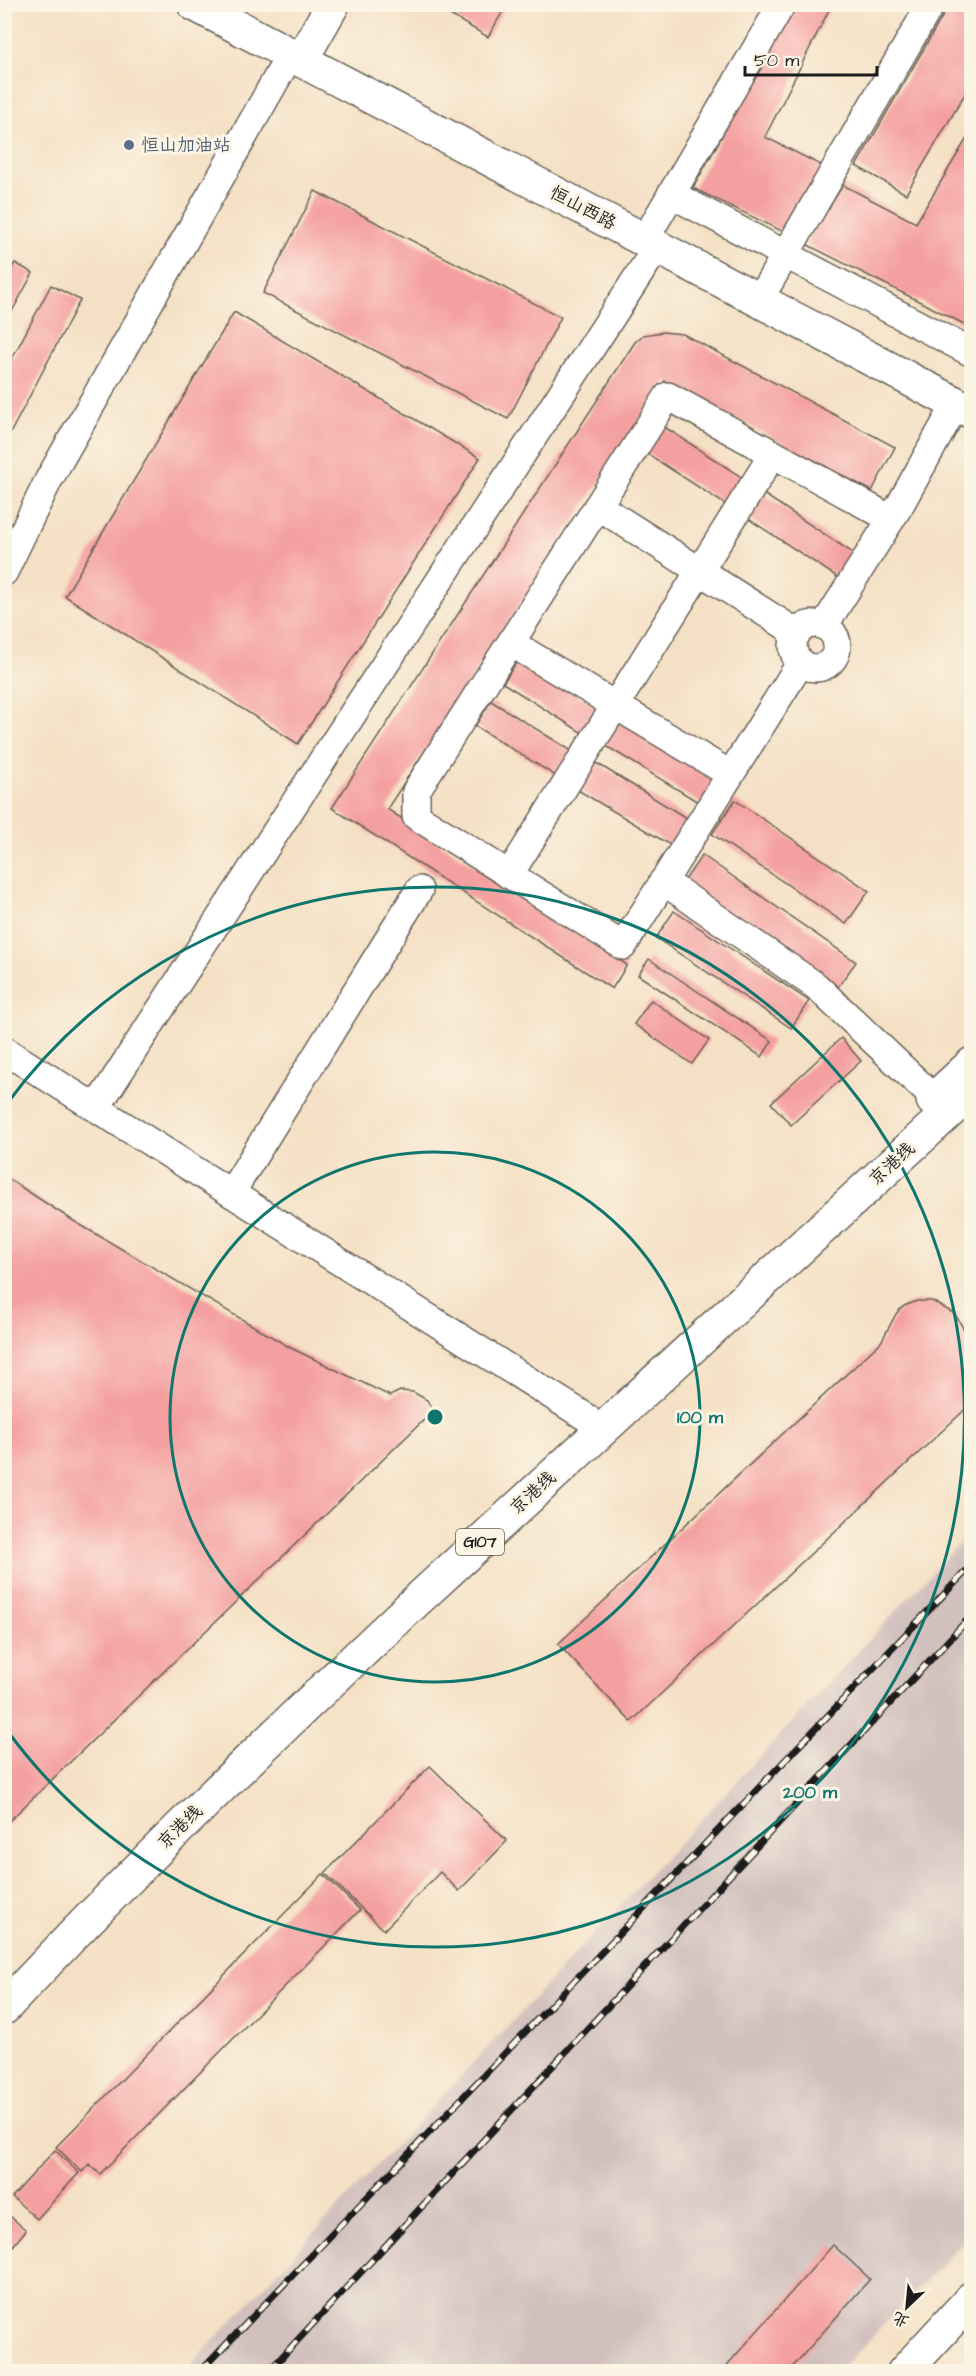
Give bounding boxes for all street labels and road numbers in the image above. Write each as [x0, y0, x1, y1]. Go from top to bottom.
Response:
street label: 恒山西路 [545, 180, 621, 236]
street label: 京港线 [864, 1137, 920, 1191]
street label: 京港线 [505, 1466, 561, 1520]
road number: G107 [456, 1529, 504, 1555]
street label: 京港线 [152, 1799, 208, 1855]

